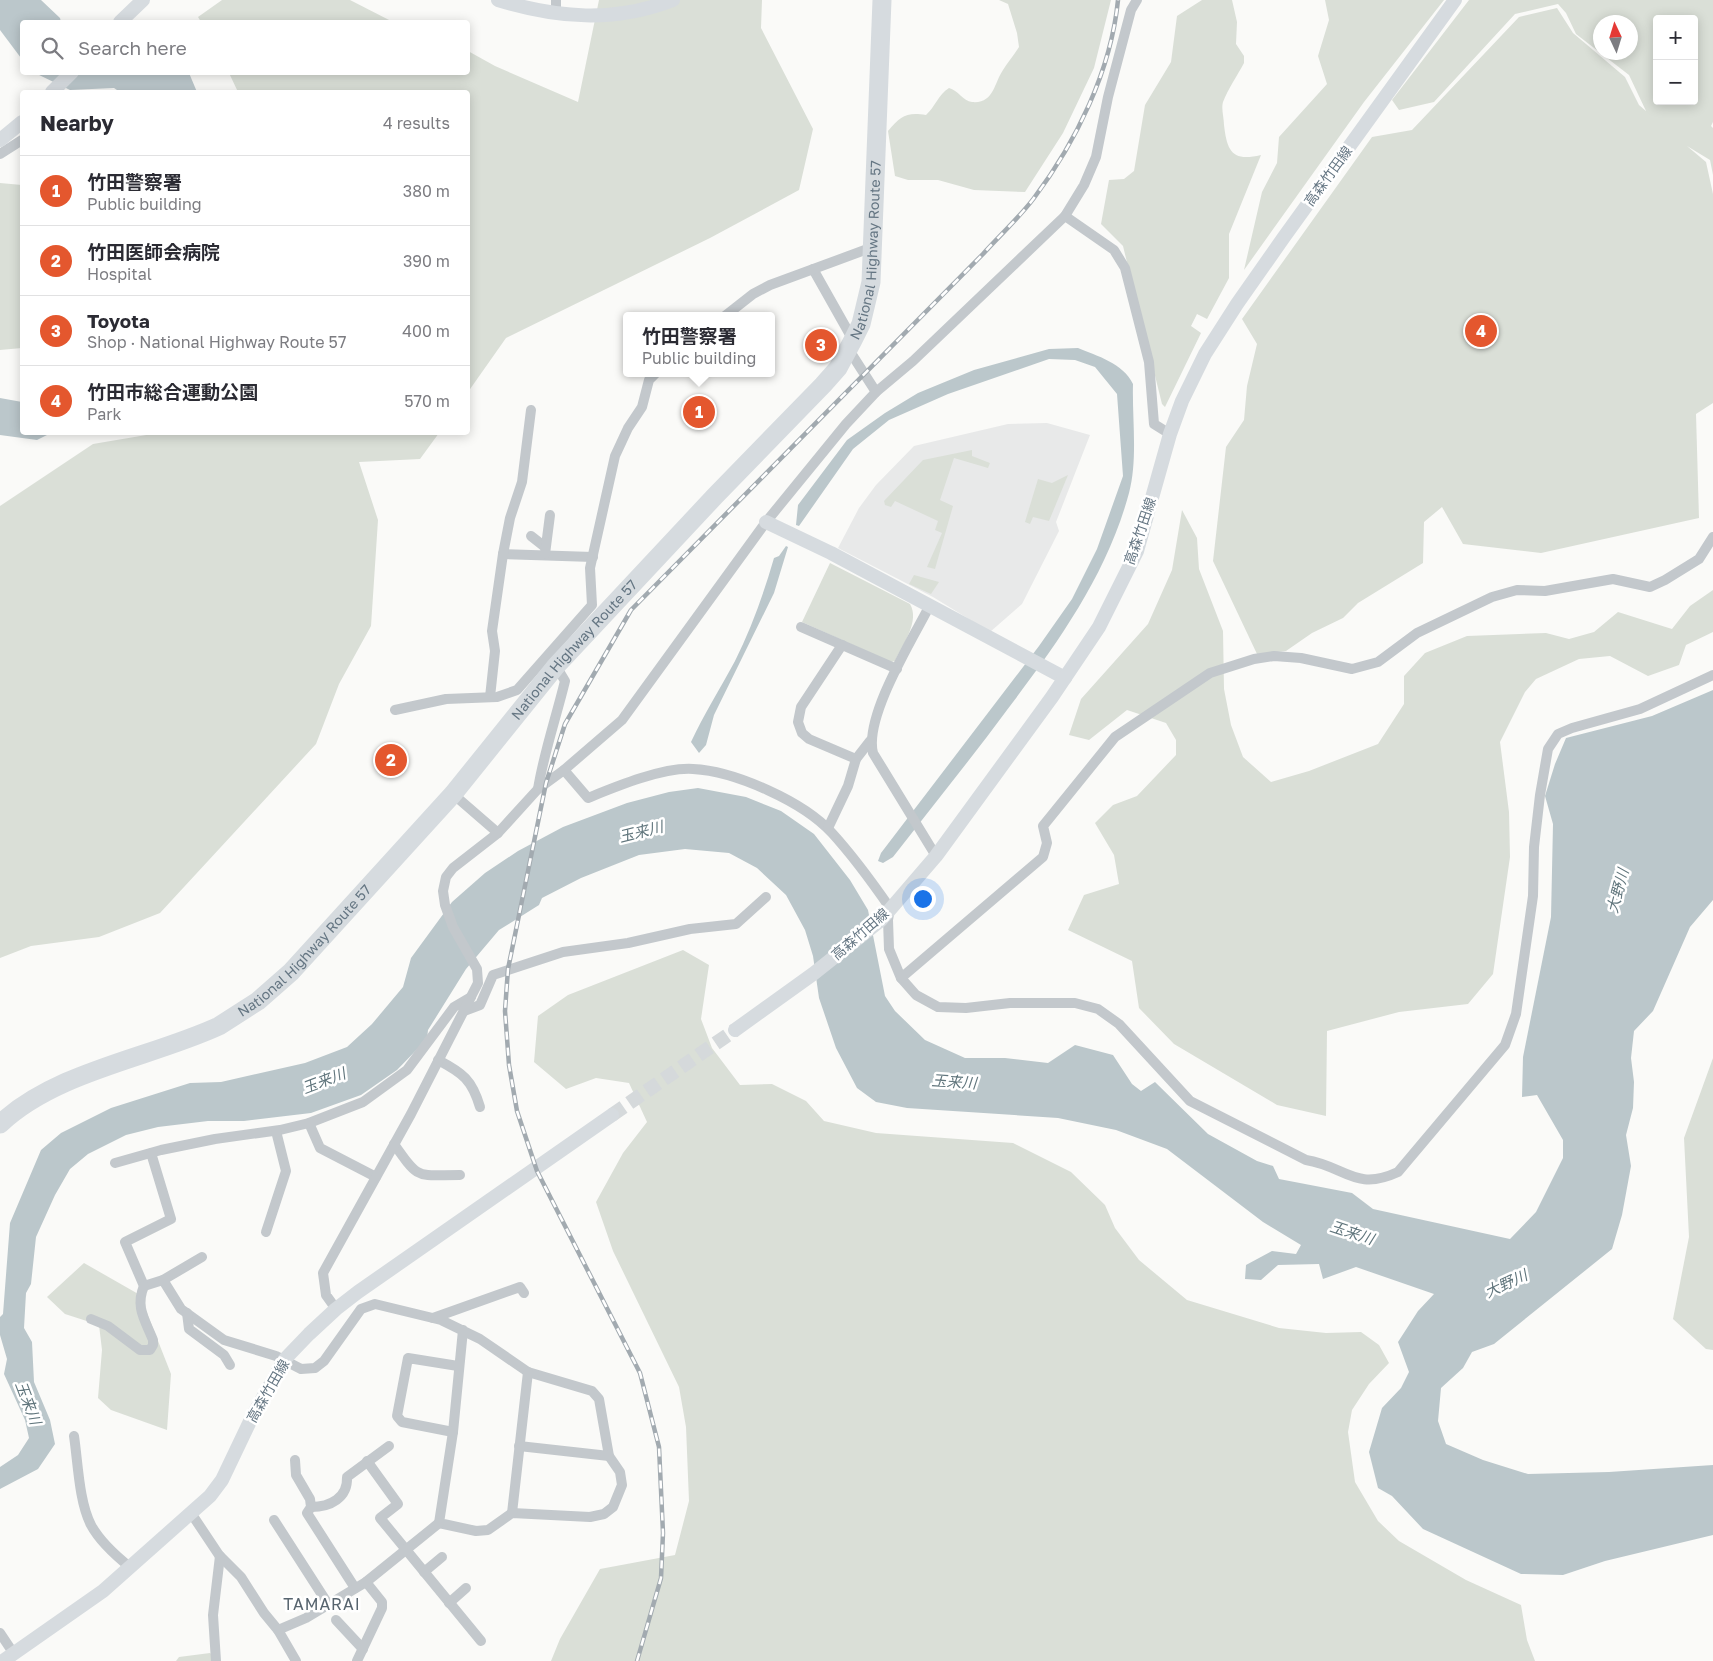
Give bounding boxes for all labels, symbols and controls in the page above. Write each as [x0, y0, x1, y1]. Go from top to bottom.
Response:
north arrow [1593, 15, 1638, 60]
map controls [1653, 15, 1698, 105]
button: + [1653, 15, 1698, 60]
search box [20, 20, 470, 75]
icon: search [38, 34, 66, 62]
text: Search here [78, 36, 187, 59]
button: − [1653, 60, 1698, 105]
text: Nearby [40, 110, 114, 136]
text: 4 results [383, 113, 450, 133]
street label: 高森竹田線 [1300, 142, 1355, 209]
street label: National Highway Route 57 [846, 160, 884, 342]
text: 竹田警察署 [87, 170, 182, 193]
text: 1 [52, 181, 60, 201]
text: 380 m [403, 181, 450, 201]
text: Public building [87, 194, 202, 214]
text: 竹田医師会病院 [87, 240, 220, 263]
text: 2 [51, 251, 61, 271]
text: 390 m [403, 251, 450, 271]
text: Hospital [87, 264, 152, 284]
text: Toyota [87, 309, 150, 332]
popup [623, 312, 775, 377]
pin: 4 [1465, 312, 1497, 350]
text: 3 [51, 321, 61, 341]
text: 400 m [402, 321, 450, 341]
text: 竹田警察署 [642, 324, 737, 347]
pin: 3 [805, 326, 837, 364]
text: Shop · National Highway Route 57 [87, 332, 346, 352]
text: Public building [642, 348, 756, 368]
text: 竹田市総合運動公園 [87, 380, 258, 403]
text: 4 [51, 391, 61, 411]
text: 570 m [404, 391, 450, 411]
pin: 1 [683, 393, 715, 431]
text: Park [87, 404, 122, 424]
street label: 高森竹田線 [1120, 495, 1159, 567]
street label: National Highway Route 57 [507, 576, 640, 723]
pin: 2 [375, 741, 407, 779]
water label: 玉来川 [617, 816, 667, 845]
water label: 大野川 [1603, 865, 1632, 915]
street label: National Highway Route 57 [234, 881, 374, 1020]
your location [910, 886, 936, 912]
street label: 高森竹田線 [828, 904, 892, 963]
water label: 玉来川 [299, 1063, 350, 1097]
water label: 玉来川 [931, 1070, 979, 1092]
water label: 玉来川 [1328, 1217, 1378, 1248]
water label: 大野川 [1481, 1265, 1532, 1301]
street label: 高森竹田線 [243, 1356, 292, 1425]
water label: 玉来川 [12, 1378, 46, 1429]
district label: TAMARAI [283, 1594, 361, 1614]

